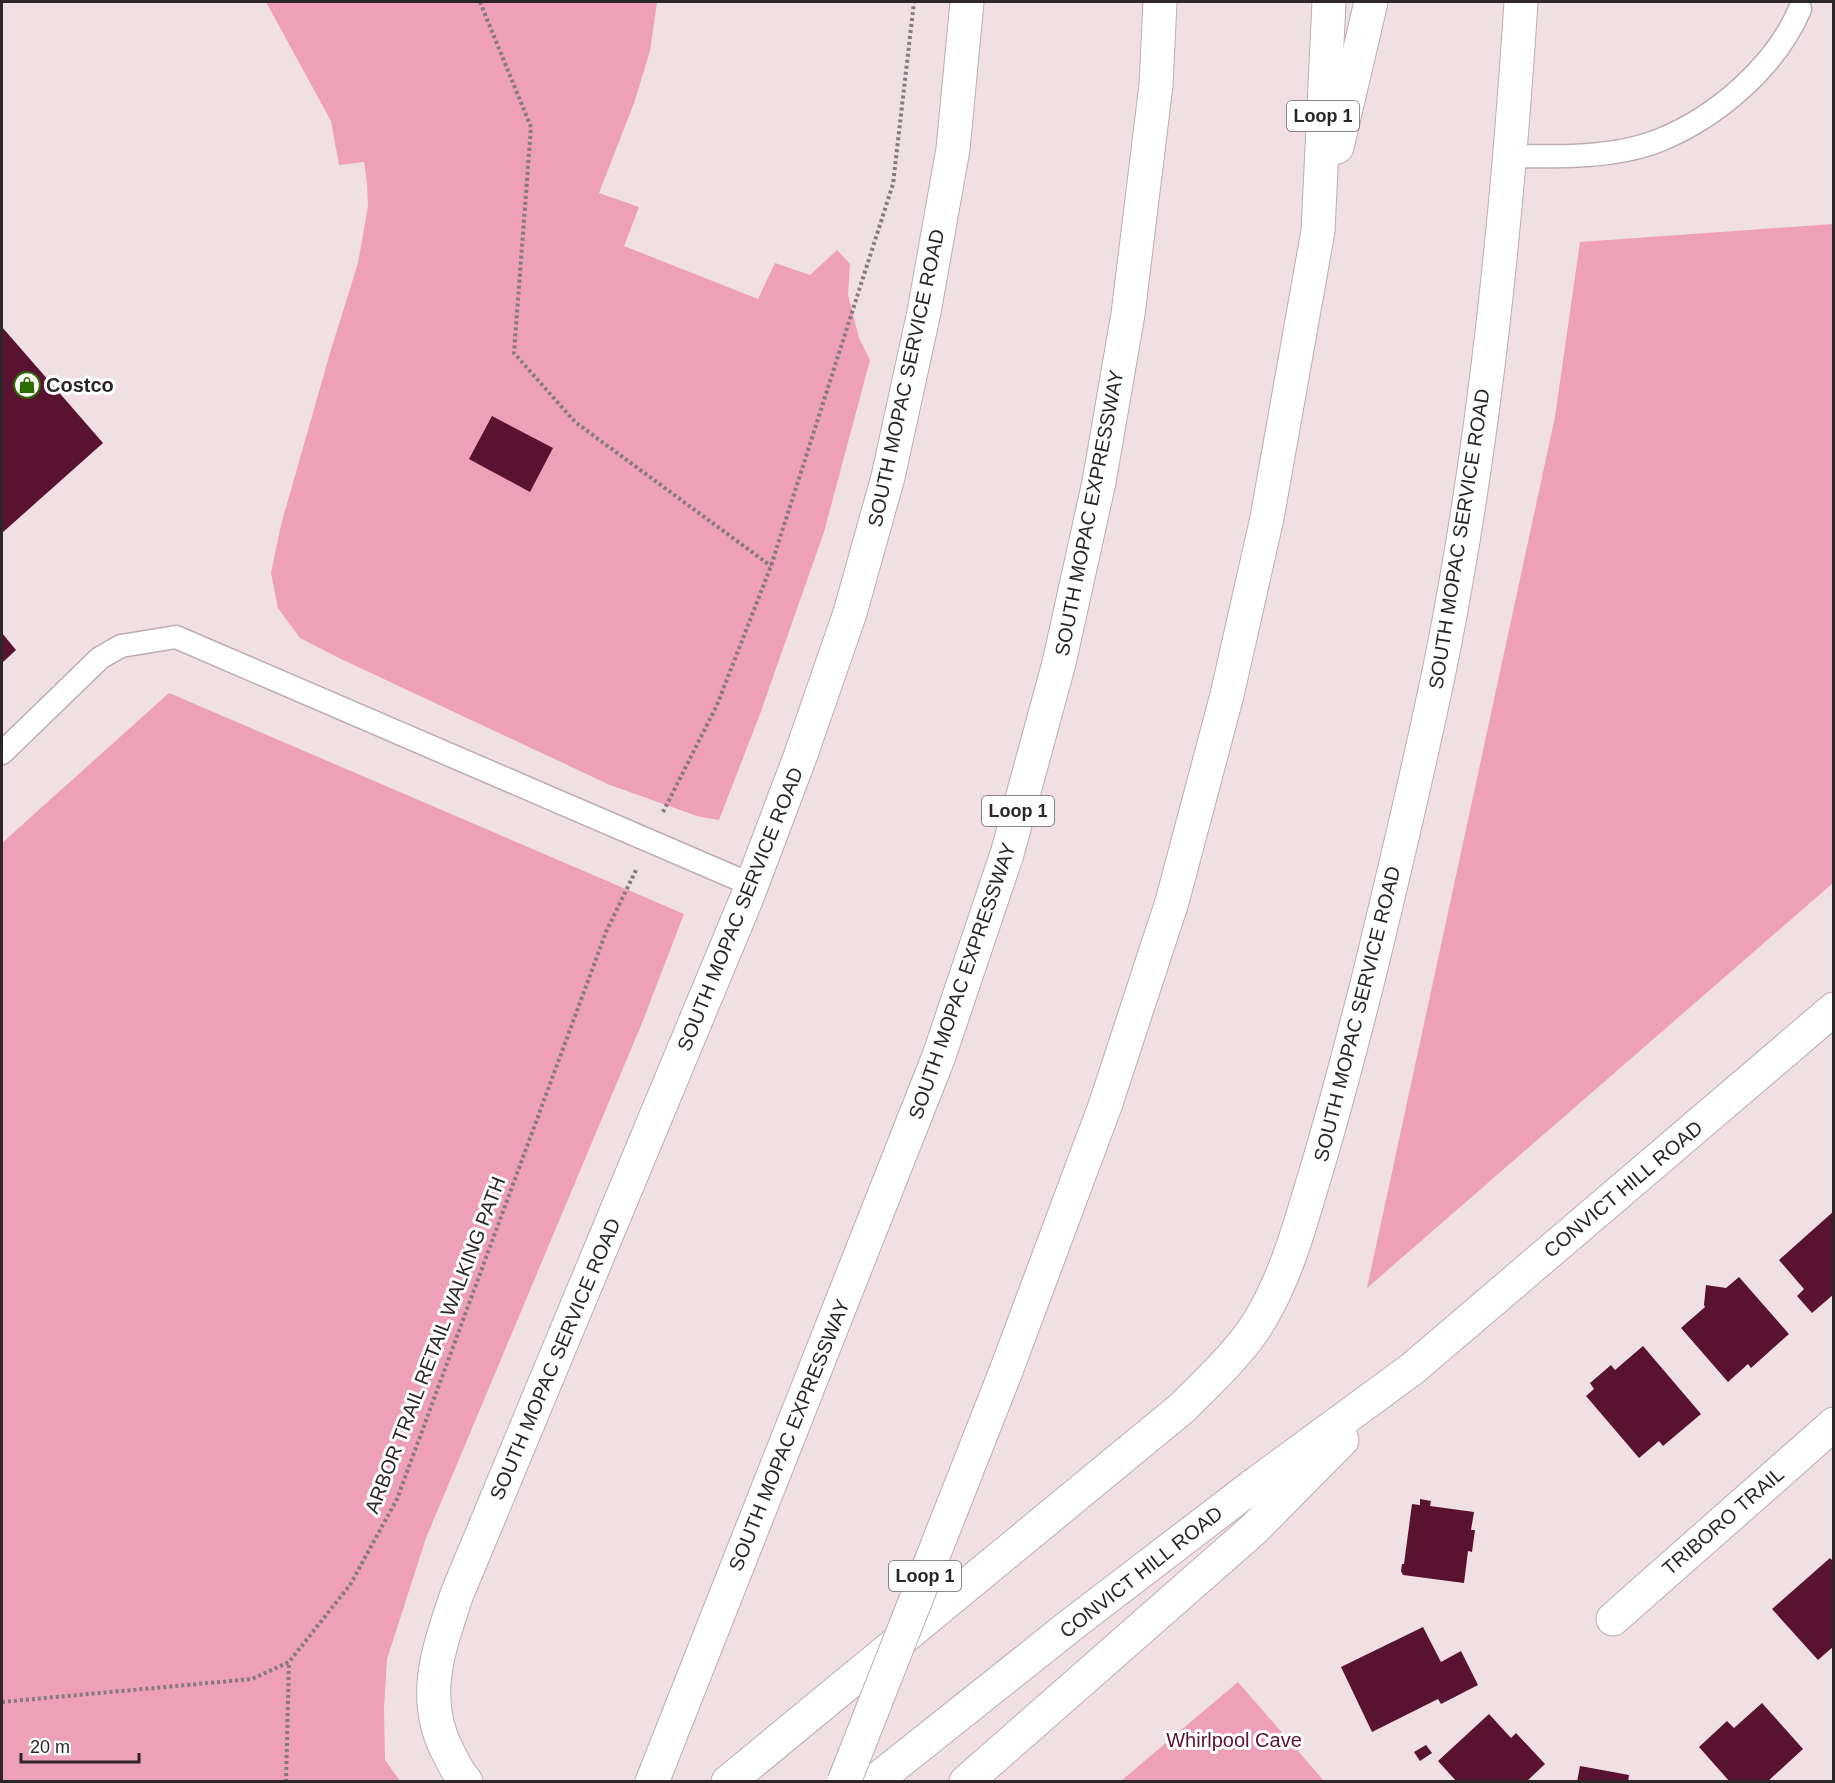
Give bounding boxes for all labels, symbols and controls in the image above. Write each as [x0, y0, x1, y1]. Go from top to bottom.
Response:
road number: Loop 1 [1287, 101, 1359, 131]
street label: SOUTH MOPAC SERVICE ROAD [864, 227, 948, 529]
street label: SOUTH MOPAC EXPRESSWAY [1050, 368, 1128, 658]
shop icon: Costco [12, 370, 42, 400]
place label: Costco [46, 374, 114, 396]
street label: SOUTH MOPAC SERVICE ROAD [1424, 387, 1494, 691]
street label: SOUTH MOPAC SERVICE ROAD [673, 764, 807, 1054]
road number: Loop 1 [982, 796, 1054, 826]
street label: SOUTH MOPAC EXPRESSWAY [904, 840, 1020, 1122]
street label: SOUTH MOPAC SERVICE ROAD [1310, 864, 1404, 1164]
street label: CONVICT HILL ROAD [1539, 1116, 1707, 1262]
street label: ARBOR TRAIL RETAIL WALKING PATH [360, 1174, 510, 1516]
street label: SOUTH MOPAC SERVICE ROAD [486, 1215, 624, 1503]
street label: SOUTH MOPAC EXPRESSWAY [724, 1296, 854, 1574]
street label: TRIBORO TRAIL [1658, 1463, 1788, 1579]
street label: CONVICT HILL ROAD [1055, 1502, 1227, 1642]
road number: Loop 1 [889, 1561, 961, 1591]
scale bar [21, 1726, 140, 1764]
park label: Whirlpool Cave [1166, 1729, 1302, 1751]
text: 20 m [30, 1737, 70, 1757]

